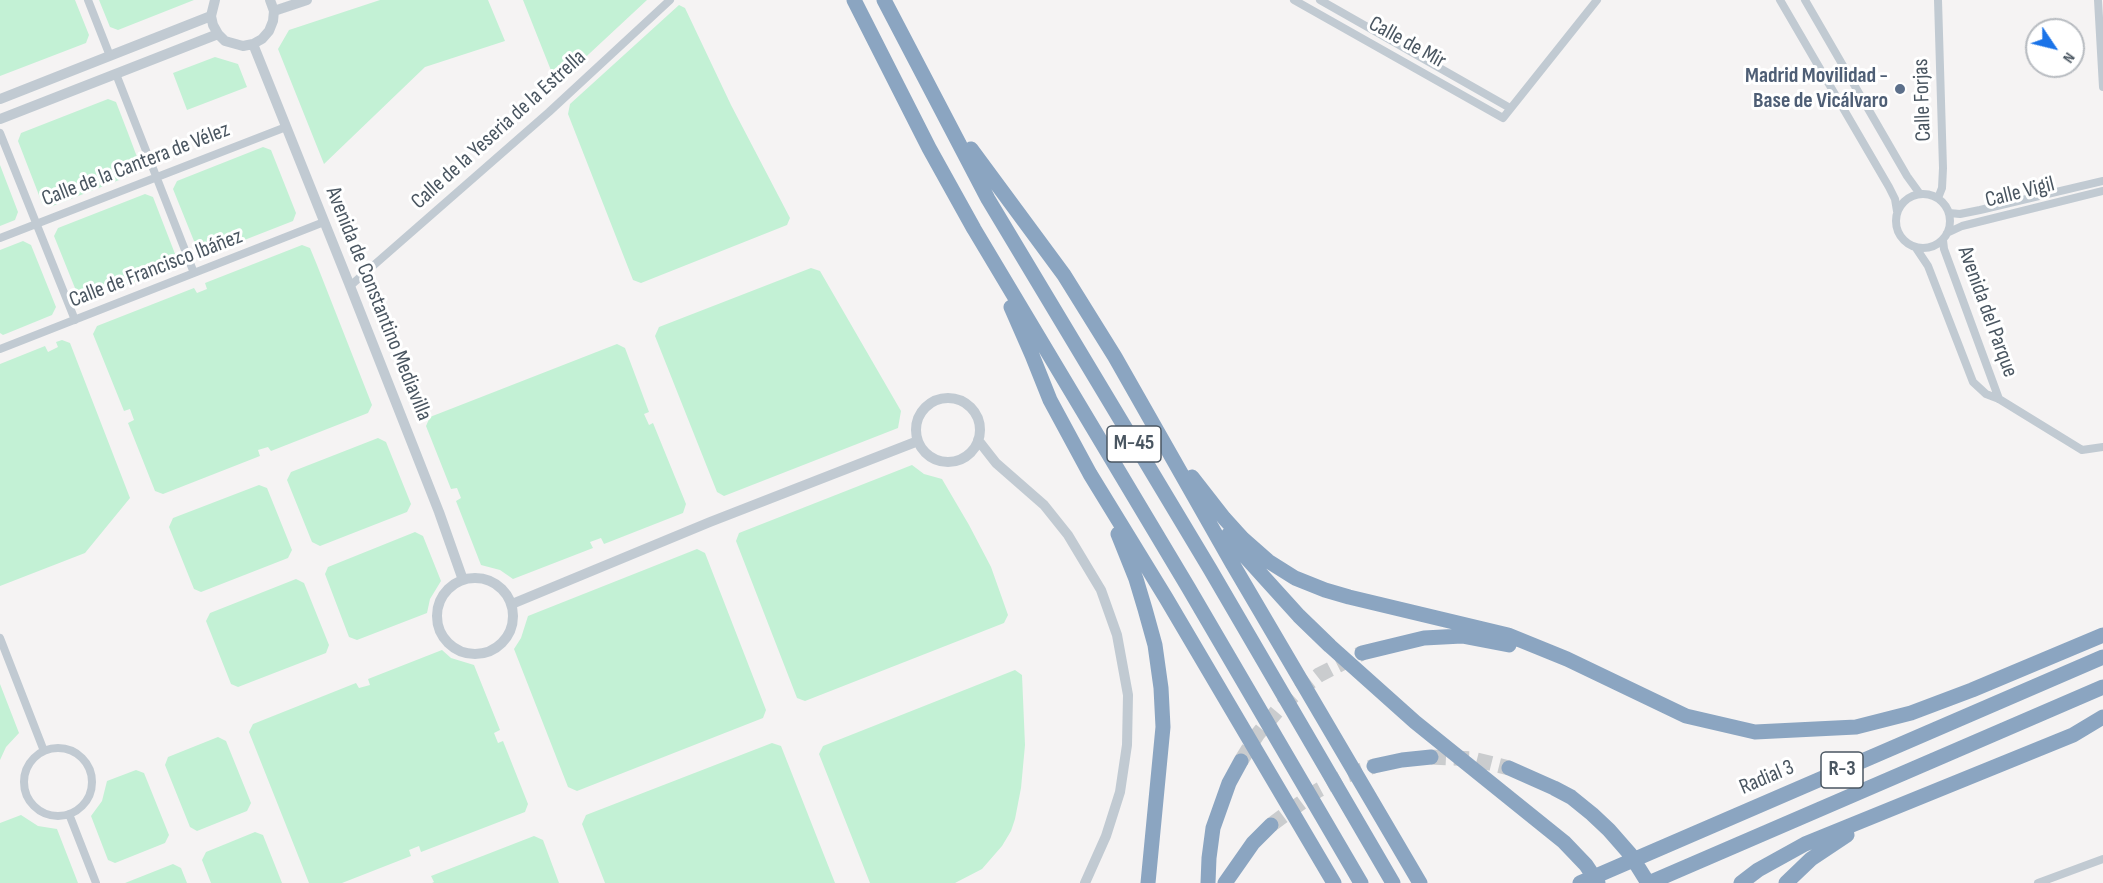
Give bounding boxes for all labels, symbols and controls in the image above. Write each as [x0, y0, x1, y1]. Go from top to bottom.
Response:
street label: Calle de Mir [1364, 11, 1450, 75]
north arrow [2025, 18, 2085, 78]
street label: Calle de la Yeseria de la Estrella [406, 45, 592, 215]
text: N [2058, 49, 2079, 66]
street label: Calle Forjas [1908, 58, 1938, 142]
place label: Madrid Movilidad - Base de Vicálvaro [1745, 63, 1888, 114]
marker: Madrid Movilidad - Base de Vicálvaro [1893, 82, 1907, 96]
street label: Calle de la Cantera de Vélez [38, 117, 234, 213]
street label: Calle Vigil [1983, 172, 2057, 214]
street label: Avenida de Constantino Mediavilla [319, 183, 437, 425]
street label: Calle de Francisco Ibáñez [66, 224, 246, 314]
street label: Avenida del Parque [1951, 243, 2023, 381]
road number: M-45 [1107, 426, 1161, 462]
road number: R-3 [1821, 752, 1863, 788]
street label: Radial 3 [1736, 755, 1798, 801]

